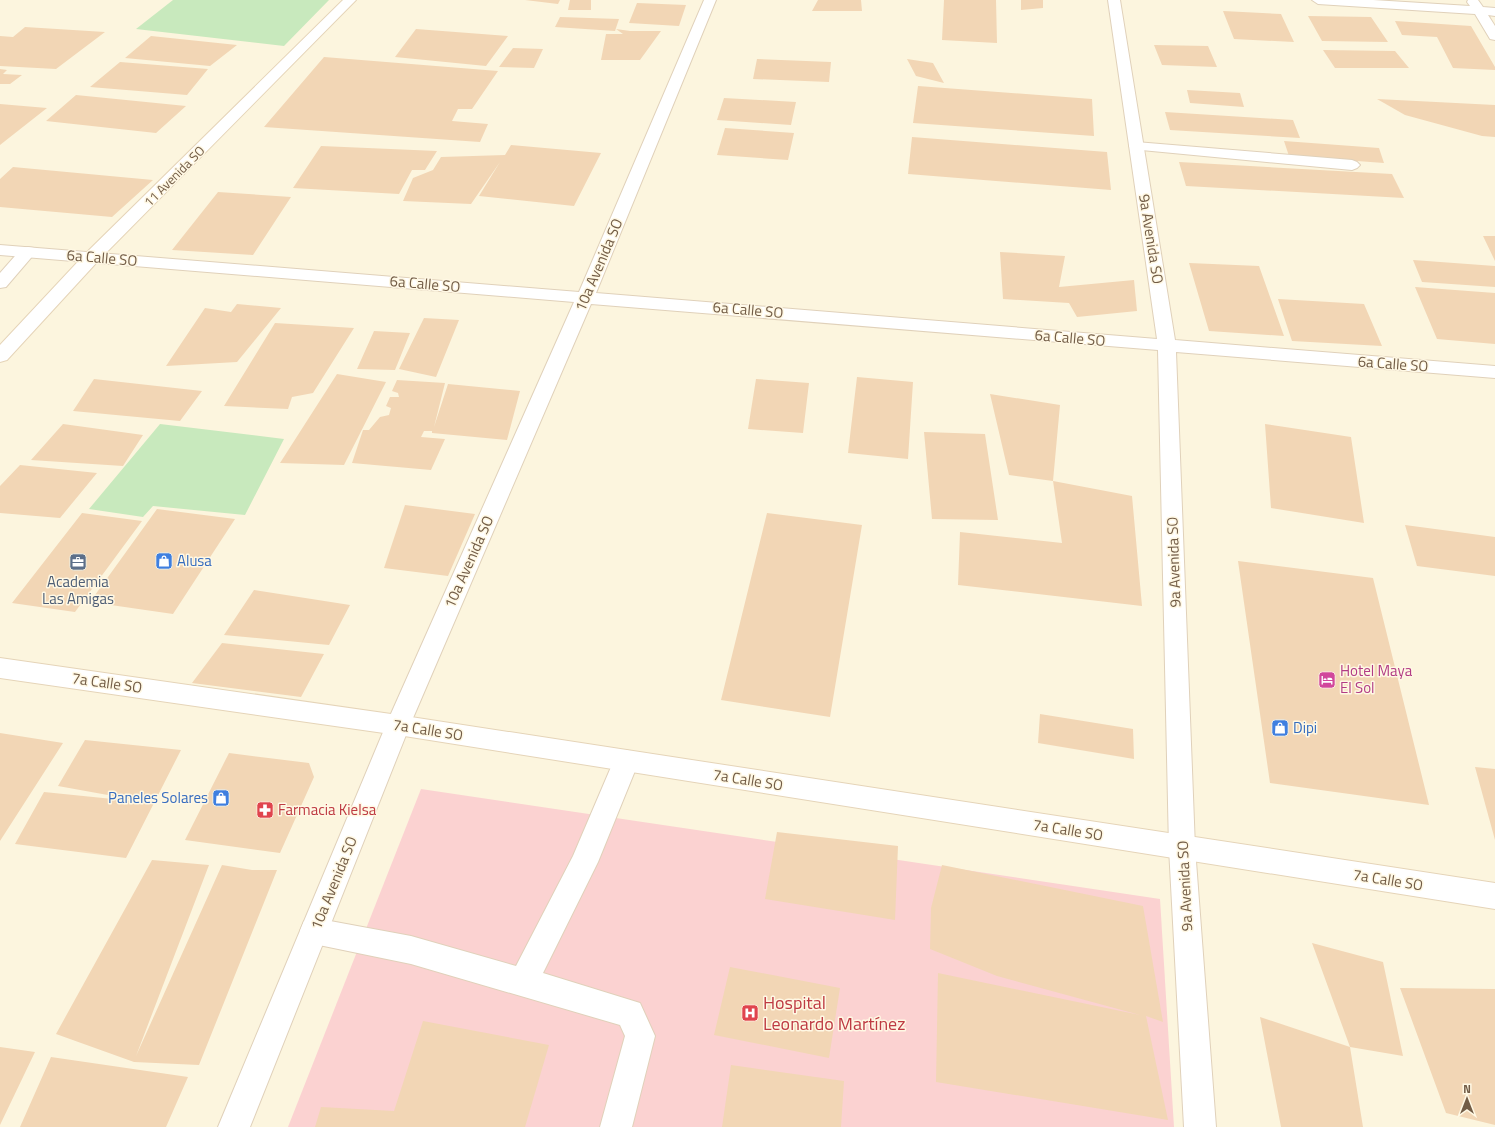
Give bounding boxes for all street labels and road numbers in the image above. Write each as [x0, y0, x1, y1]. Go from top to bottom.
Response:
street label: 11 Avenida SO [139, 141, 209, 211]
street label: 9a Avenida SO [1133, 192, 1170, 286]
street label: 10a Avenida SO [569, 215, 629, 315]
street label: 6a Calle SO [66, 243, 138, 272]
street label: 6a Calle SO [389, 269, 461, 298]
street label: 6a Calle SO [712, 295, 784, 324]
street label: 6a Calle SO [1034, 323, 1106, 352]
street label: 6a Calle SO [1357, 350, 1429, 377]
street label: 10a Avenida SO [438, 512, 499, 612]
street label: 9a Avenida SO [1160, 516, 1187, 608]
street label: 7a Calle SO [70, 666, 144, 699]
street label: 7a Calle SO [391, 713, 465, 746]
street label: 7a Calle SO [711, 763, 785, 796]
street label: 7a Calle SO [1031, 813, 1105, 846]
street label: 10a Avenida SO [304, 832, 363, 933]
street label: 9a Avenida SO [1171, 840, 1198, 932]
street label: 7a Calle SO [1351, 863, 1425, 896]

